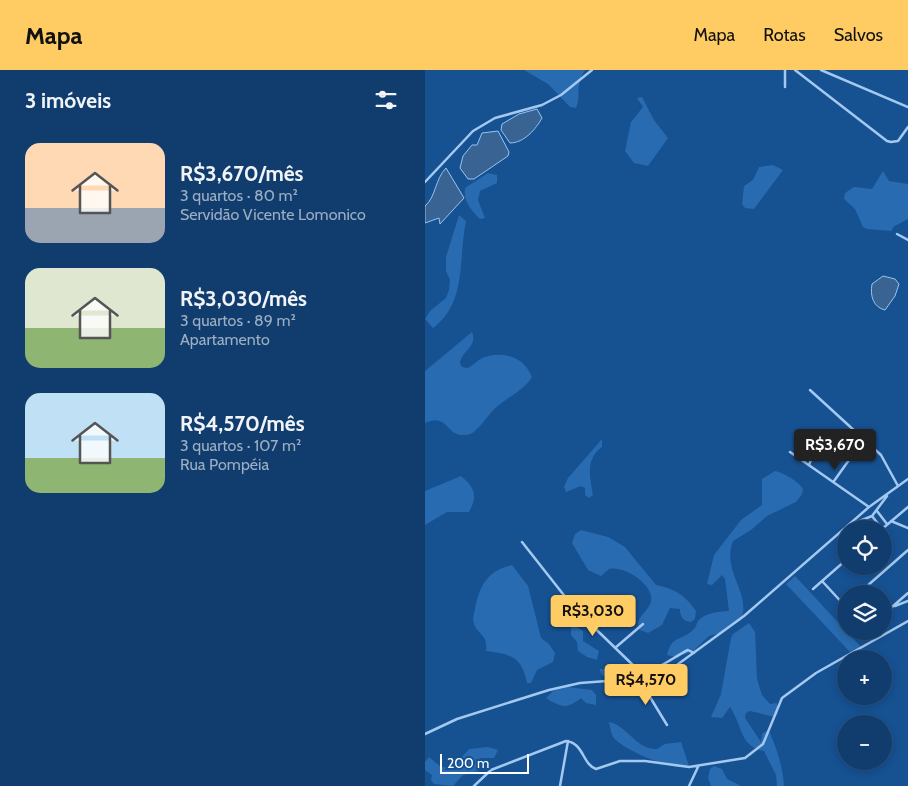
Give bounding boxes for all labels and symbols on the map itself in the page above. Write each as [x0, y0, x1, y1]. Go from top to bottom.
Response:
pin: R$3,670 [789, 428, 881, 471]
pin: R$3,030 [547, 594, 639, 637]
pin: R$4,570 [600, 664, 692, 706]
scale bar [440, 751, 529, 774]

